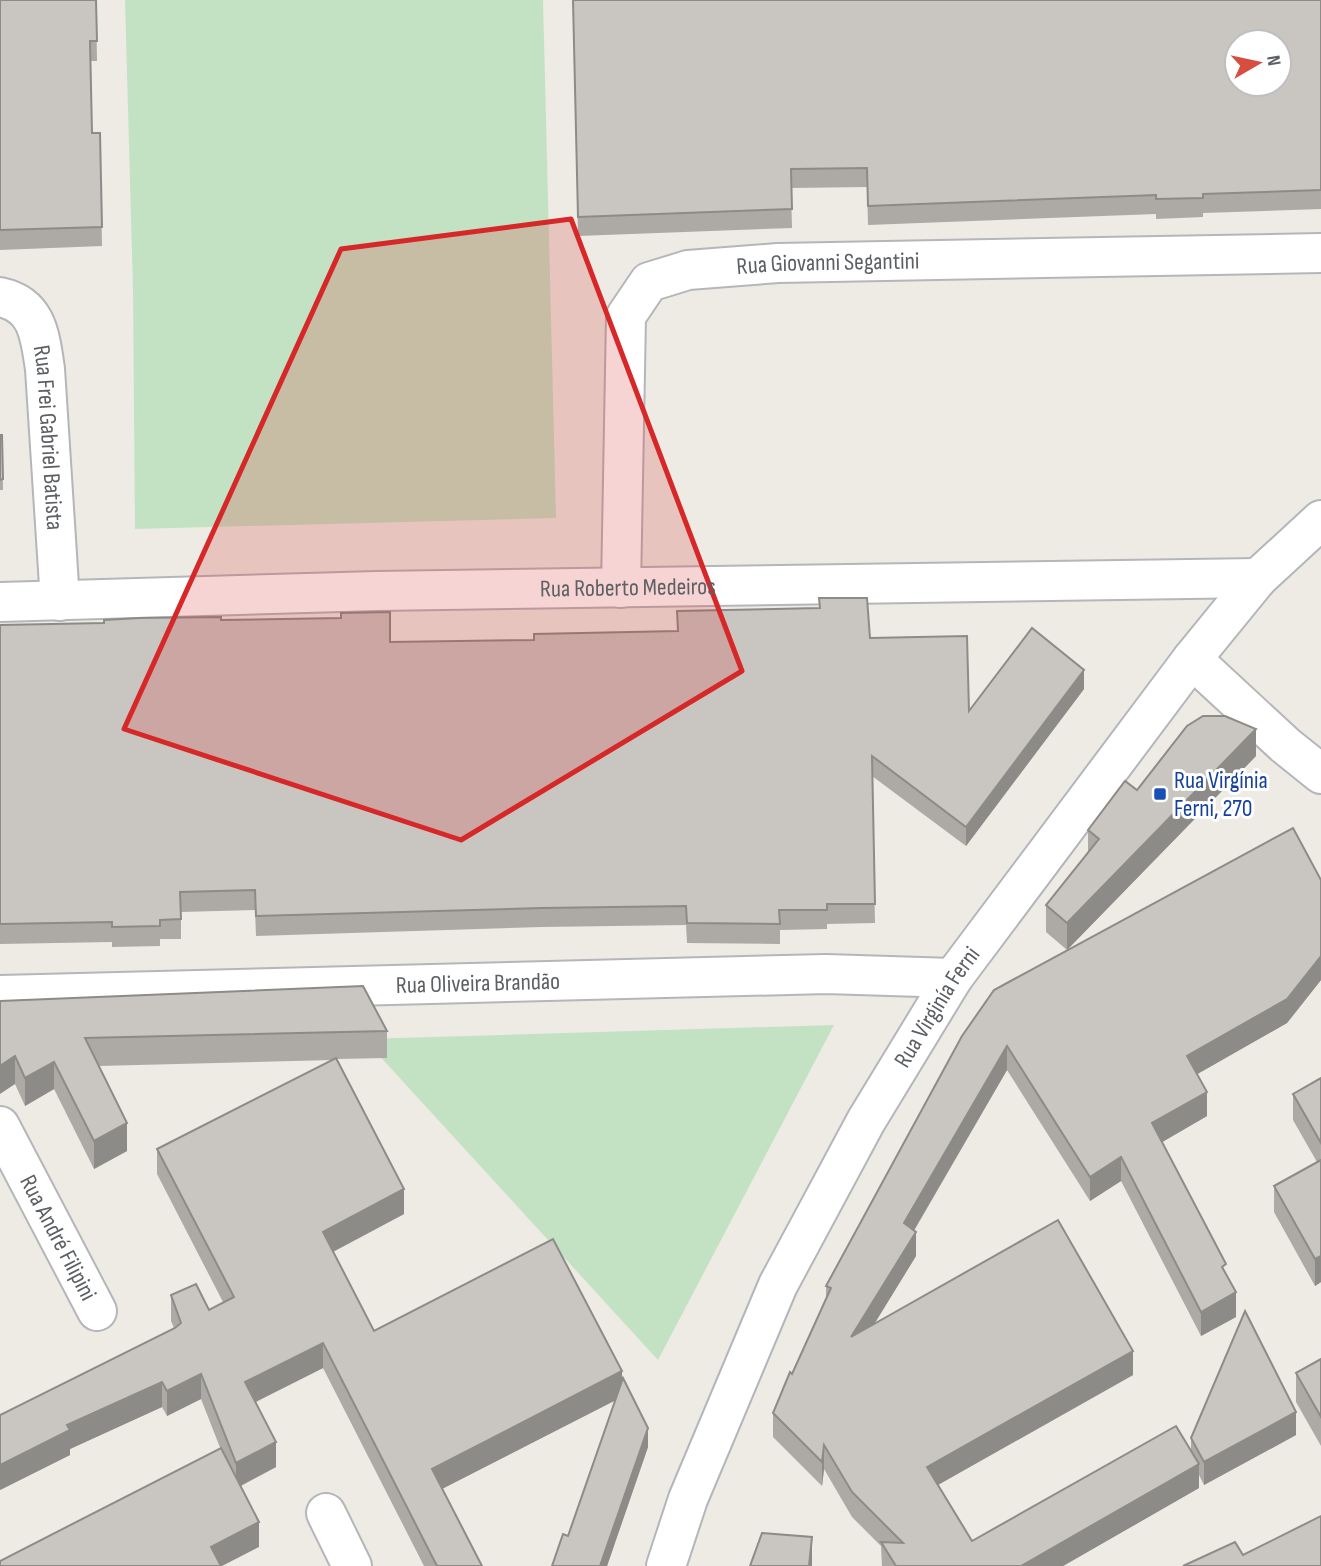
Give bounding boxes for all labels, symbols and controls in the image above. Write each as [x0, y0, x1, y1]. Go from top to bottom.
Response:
north arrow [1223, 28, 1293, 98]
text: N [1261, 54, 1285, 67]
street label: Rua Giovanni Segantini [735, 246, 920, 281]
street label: Rua Frei Gabriel Batista [27, 343, 69, 531]
street label: Rua Roberto Medeiros [540, 572, 716, 604]
place label: Rua Virgínia Ferni, 270 [1174, 766, 1268, 823]
marker: Rua Virgínia Ferni, 270 [1152, 786, 1168, 802]
street label: Rua Virginía Ferni [888, 941, 986, 1073]
street label: Rua Oliveira Brandão [395, 967, 560, 1000]
street label: Rua André Filipini [13, 1170, 103, 1306]

